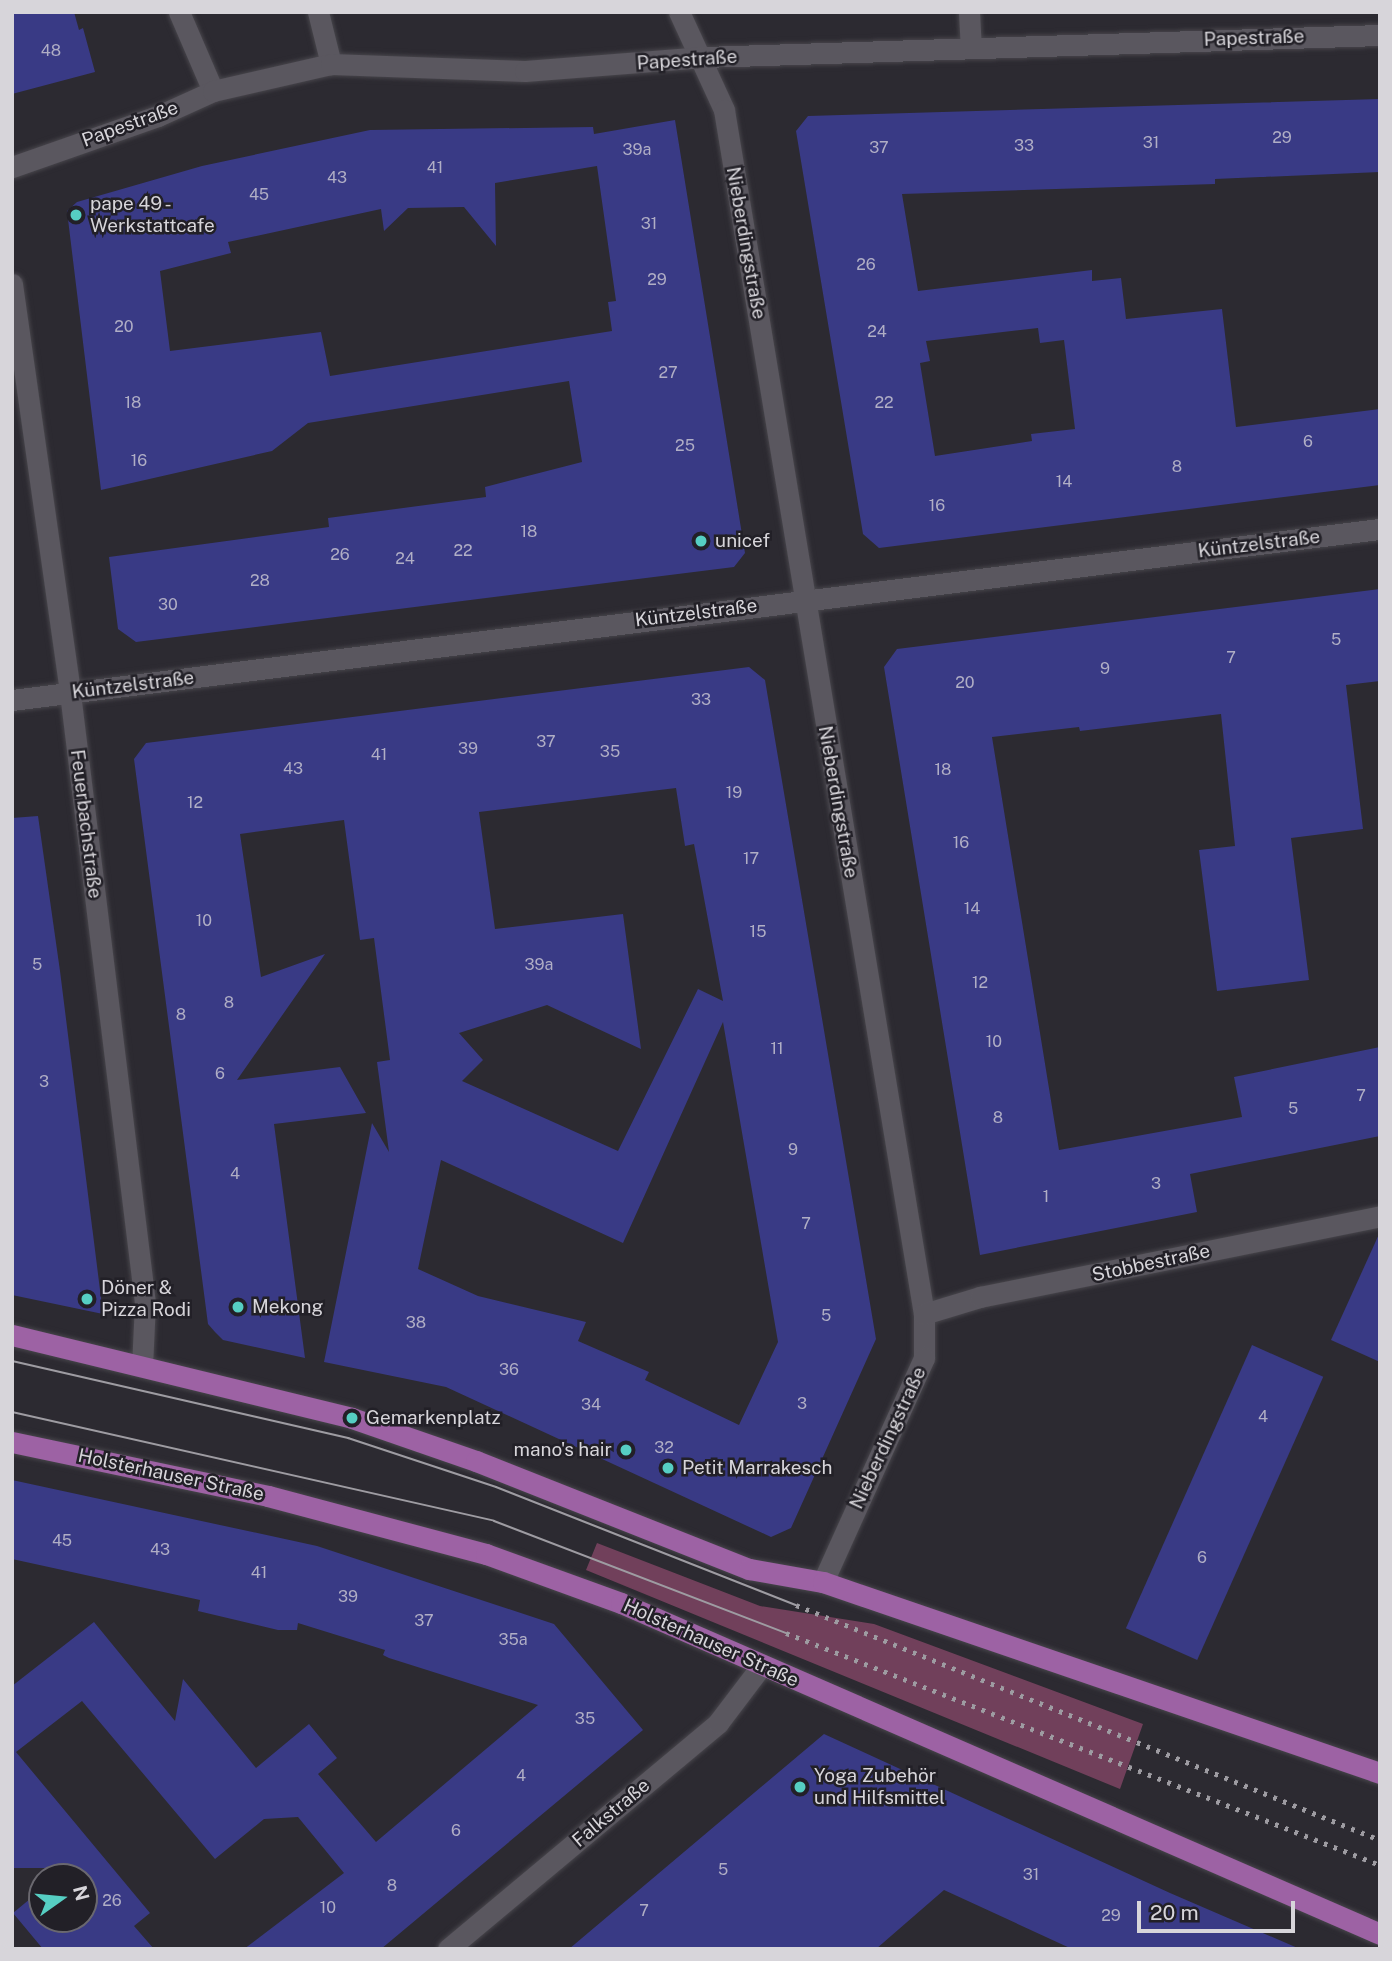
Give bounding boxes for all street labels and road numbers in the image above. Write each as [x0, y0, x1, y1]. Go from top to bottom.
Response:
street label: Papestraße [1203, 25, 1305, 51]
street label: Papestraße [636, 45, 738, 75]
street label: Papestraße [79, 96, 181, 152]
street label: Nieberdingstraße [721, 165, 771, 321]
street label: Küntzelstraße [1197, 525, 1321, 563]
street label: Küntzelstraße [634, 594, 758, 632]
street label: Küntzelstraße [71, 666, 195, 704]
street label: Nieberdingstraße [813, 724, 863, 880]
street label: Feuerbachstraße [66, 748, 106, 900]
street label: Stobbestraße [1090, 1239, 1212, 1287]
street label: Nieberdingstraße [845, 1363, 931, 1513]
street label: Holsterhauser Straße [76, 1444, 266, 1506]
street label: Holsterhauser Straße [620, 1594, 802, 1692]
street label: Falkstraße [568, 1774, 654, 1852]

